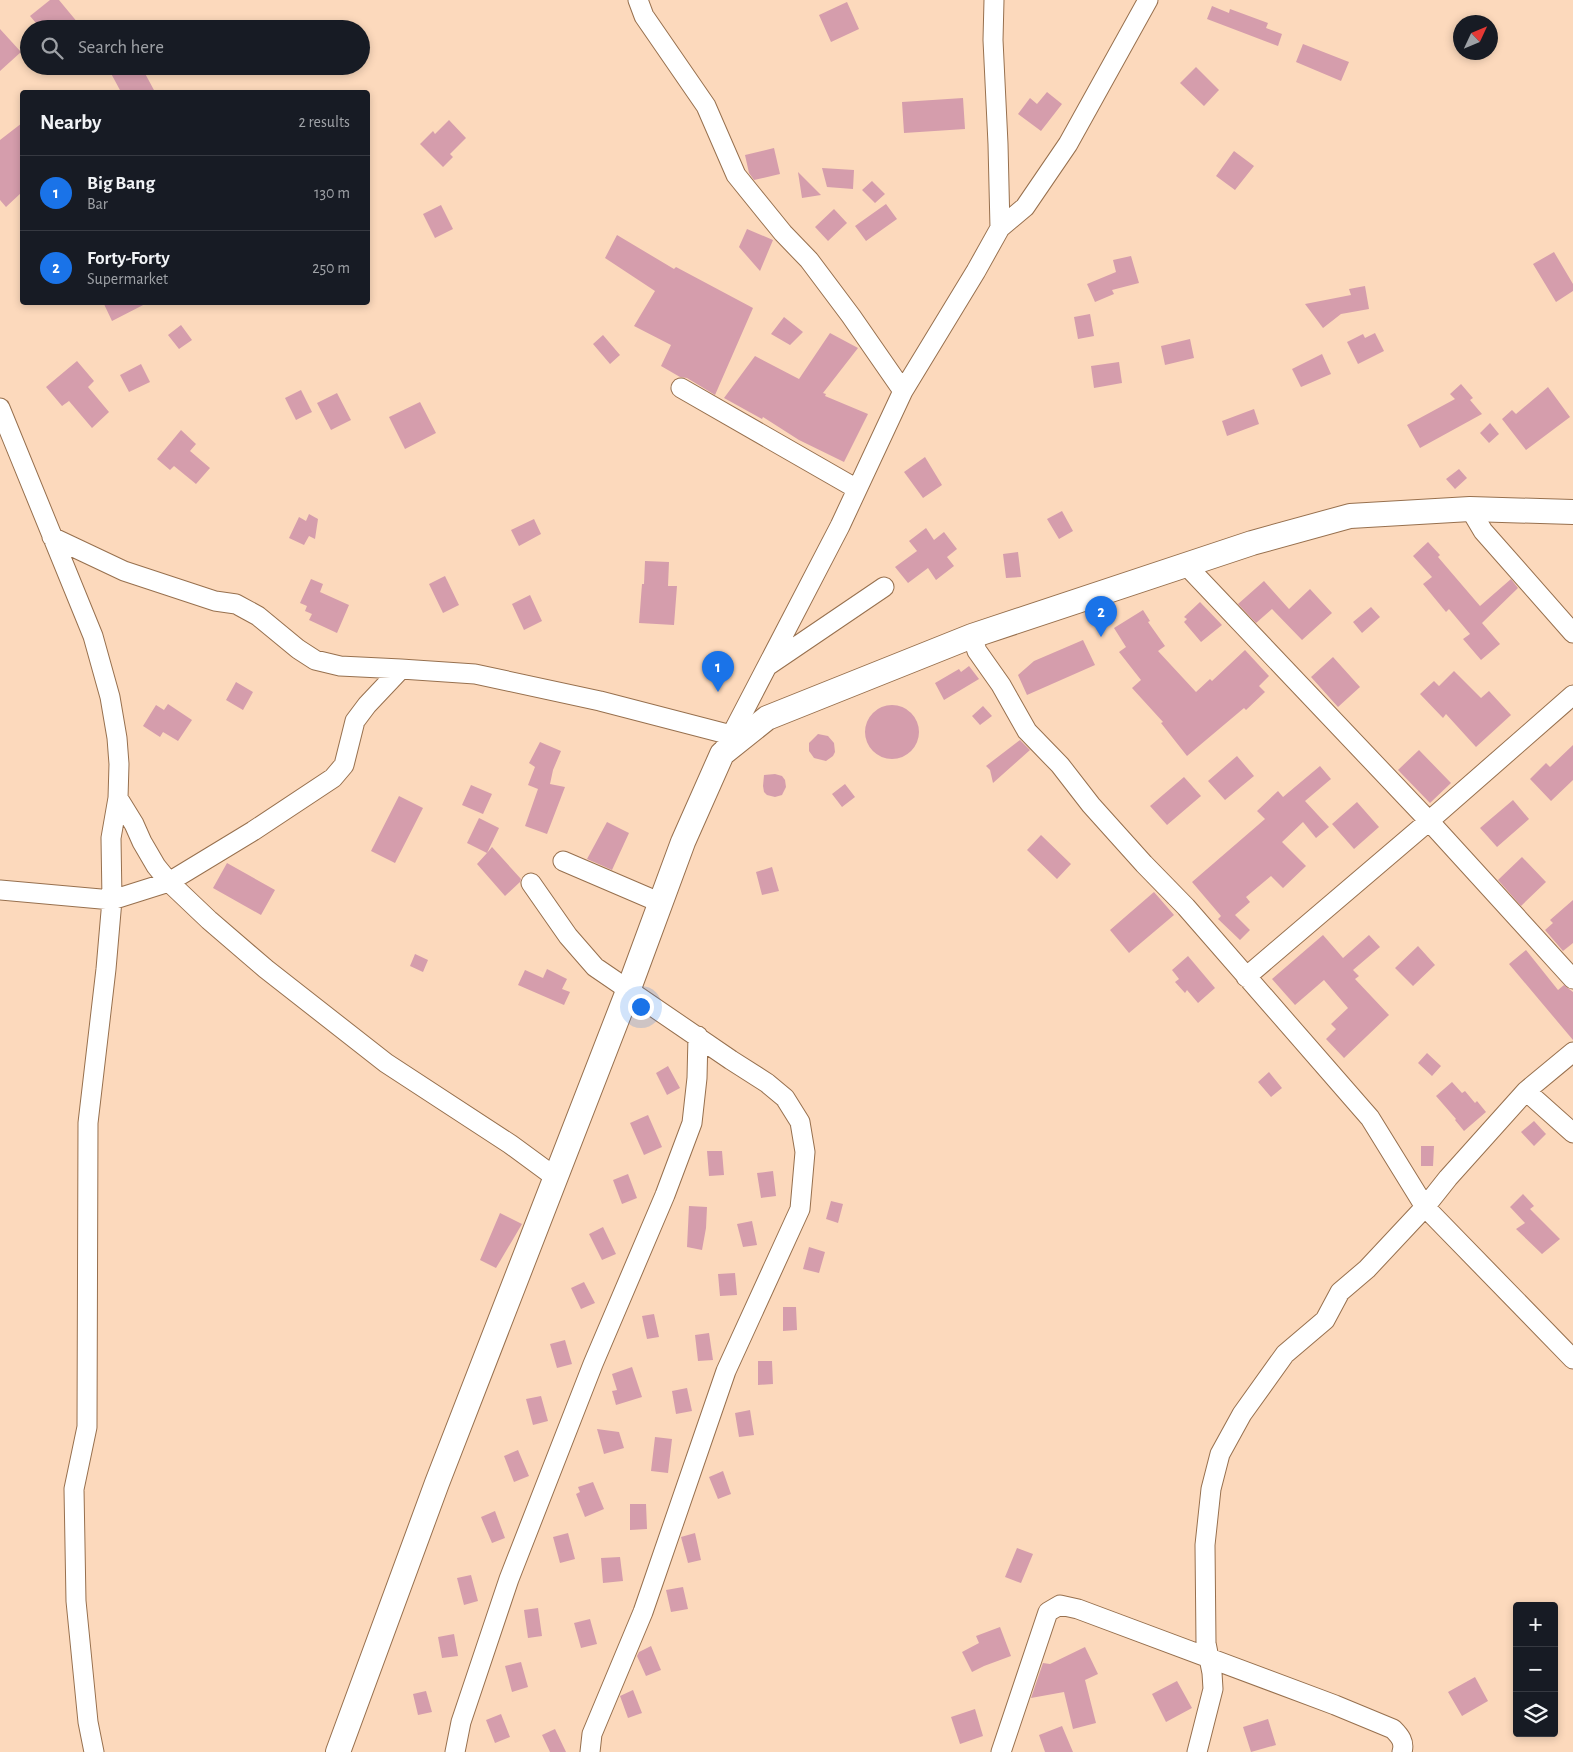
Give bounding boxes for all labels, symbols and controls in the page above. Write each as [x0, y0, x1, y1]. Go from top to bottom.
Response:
north arrow [1453, 15, 1498, 60]
search box [20, 20, 370, 75]
icon: search [38, 34, 66, 62]
text: Search here [78, 38, 164, 57]
text: Nearby [40, 112, 101, 133]
text: 2 results [298, 114, 350, 130]
text: Big Bang [87, 174, 155, 193]
text: 1 [53, 185, 59, 201]
text: 130 m [314, 185, 350, 201]
text: Bar [87, 196, 108, 212]
text: Forty-Forty [87, 249, 170, 268]
text: 2 [52, 260, 60, 276]
text: 250 m [312, 260, 350, 276]
text: Supermarket [87, 271, 168, 287]
pin: 2 [1085, 596, 1117, 637]
pin: 1 [702, 651, 734, 692]
your location [628, 994, 654, 1020]
map controls [1513, 1602, 1558, 1737]
button: + [1513, 1602, 1558, 1647]
button: − [1513, 1647, 1558, 1692]
button: layers [1513, 1692, 1558, 1737]

